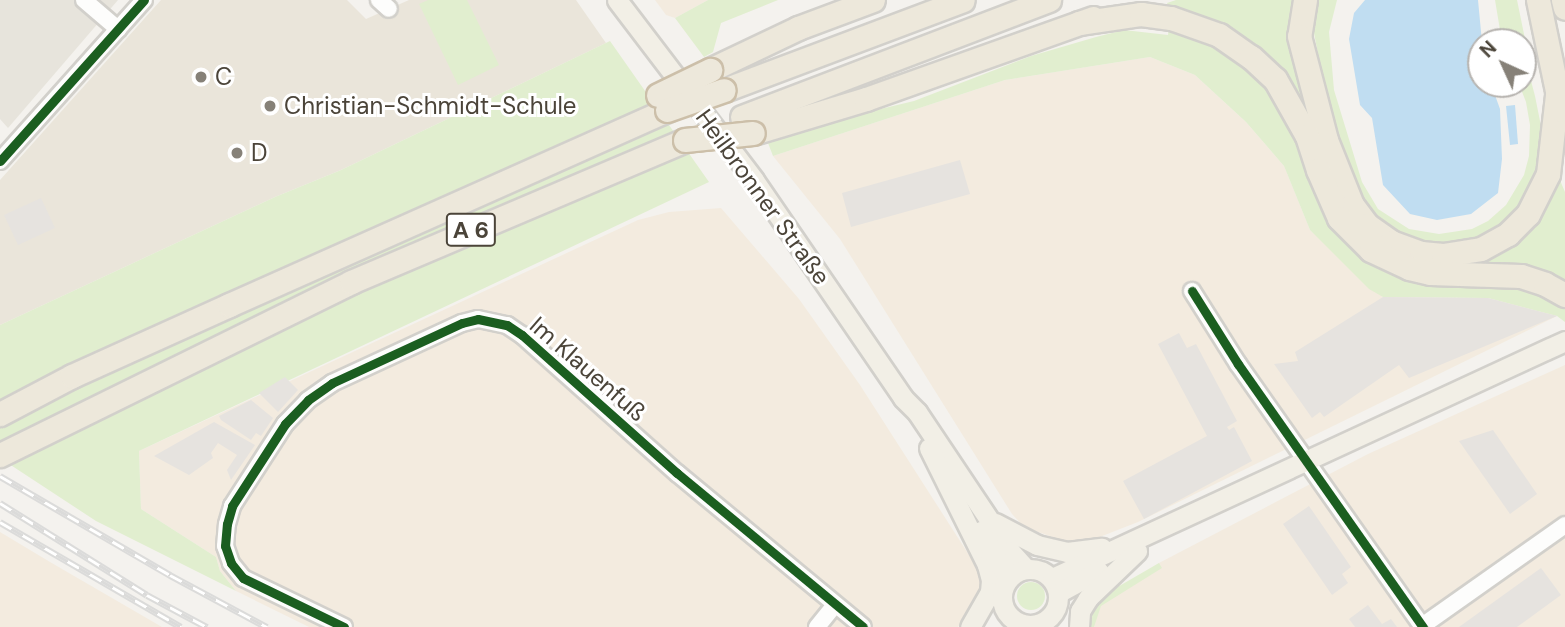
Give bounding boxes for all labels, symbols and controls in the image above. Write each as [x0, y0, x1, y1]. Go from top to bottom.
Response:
north arrow [1467, 28, 1537, 98]
text: N [1474, 35, 1502, 63]
place label: C [215, 63, 232, 91]
marker: C [193, 69, 209, 85]
place label: Christian-Schmidt-Schule [284, 92, 576, 120]
marker: Christian-Schmidt-Schule [262, 98, 278, 114]
street label: Heilbronner Straße [690, 104, 836, 290]
place label: D [251, 139, 268, 167]
marker: D [229, 145, 245, 161]
road number: A 6 [445, 210, 497, 249]
street label: Im Klauenfuß [524, 311, 652, 427]

